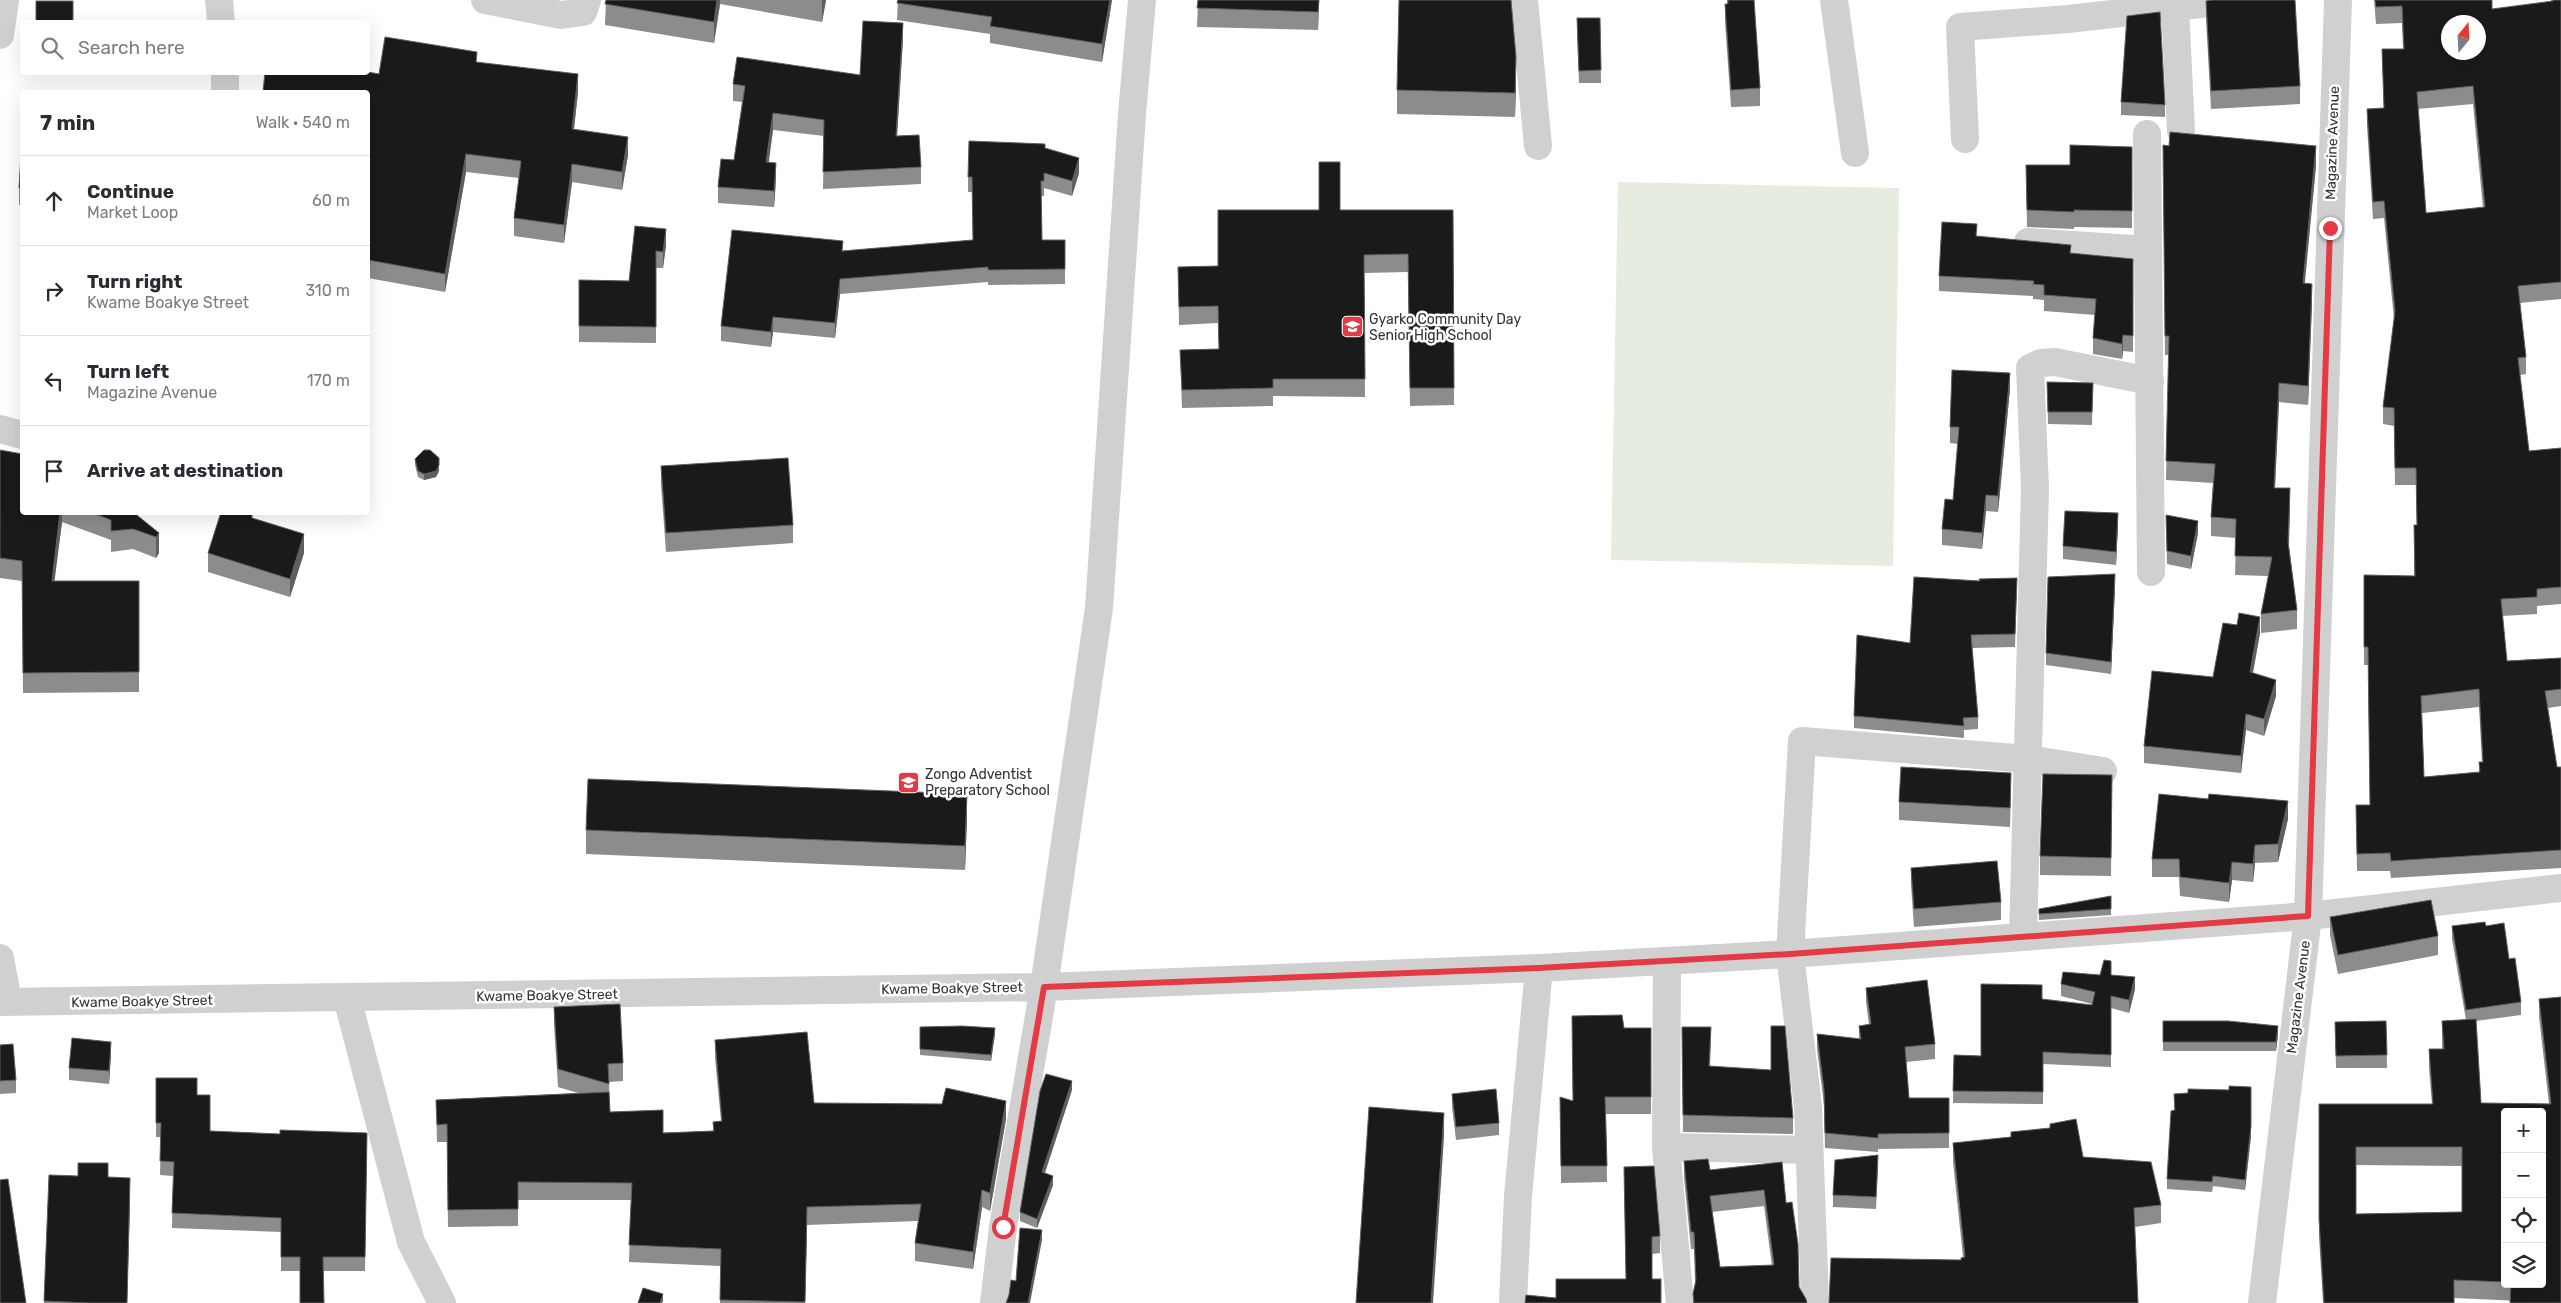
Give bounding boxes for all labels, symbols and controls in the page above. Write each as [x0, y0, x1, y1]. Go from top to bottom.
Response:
north arrow [2441, 15, 2486, 60]
search box [20, 20, 370, 75]
icon: search [38, 34, 66, 62]
text: Search here [78, 36, 185, 59]
street label: Magazine Avenue [2322, 86, 2343, 200]
text: 7 min [40, 110, 95, 135]
text: Walk · 540 m [256, 113, 350, 132]
text: Continue [87, 180, 174, 203]
icon: ahead [40, 187, 68, 215]
text: 60 m [312, 191, 350, 210]
text: Market Loop [87, 203, 178, 222]
route end [2319, 217, 2342, 240]
text: Turn right [87, 270, 182, 293]
icon: right [40, 277, 68, 305]
text: 310 m [306, 281, 350, 300]
text: Kwame Boakye Street [87, 293, 249, 312]
place label: Gyarko Community Day Senior High School [1369, 311, 1521, 344]
school or university icon: Gyarko Community Day Senior High School [1341, 315, 1365, 339]
text: Turn left [87, 360, 169, 383]
icon: left [40, 367, 68, 395]
text: 170 m [307, 371, 350, 390]
text: Magazine Avenue [87, 383, 217, 402]
icon: arrive [40, 457, 68, 485]
text: Arrive at destination [87, 459, 283, 482]
place label: Zongo Adventist Preparatory School [925, 766, 1050, 799]
school or university icon: Zongo Adventist Preparatory School [897, 770, 921, 794]
street label: Magazine Avenue [2283, 939, 2314, 1055]
street label: Kwame Boakye Street [881, 979, 1024, 998]
street label: Kwame Boakye Street [476, 986, 619, 1005]
street label: Kwame Boakye Street [71, 992, 214, 1011]
map controls [2501, 1108, 2546, 1288]
button: + [2501, 1108, 2546, 1153]
button: − [2501, 1153, 2546, 1198]
button: locate [2501, 1198, 2546, 1243]
route start [992, 1216, 1015, 1239]
button: layers [2501, 1243, 2546, 1288]

